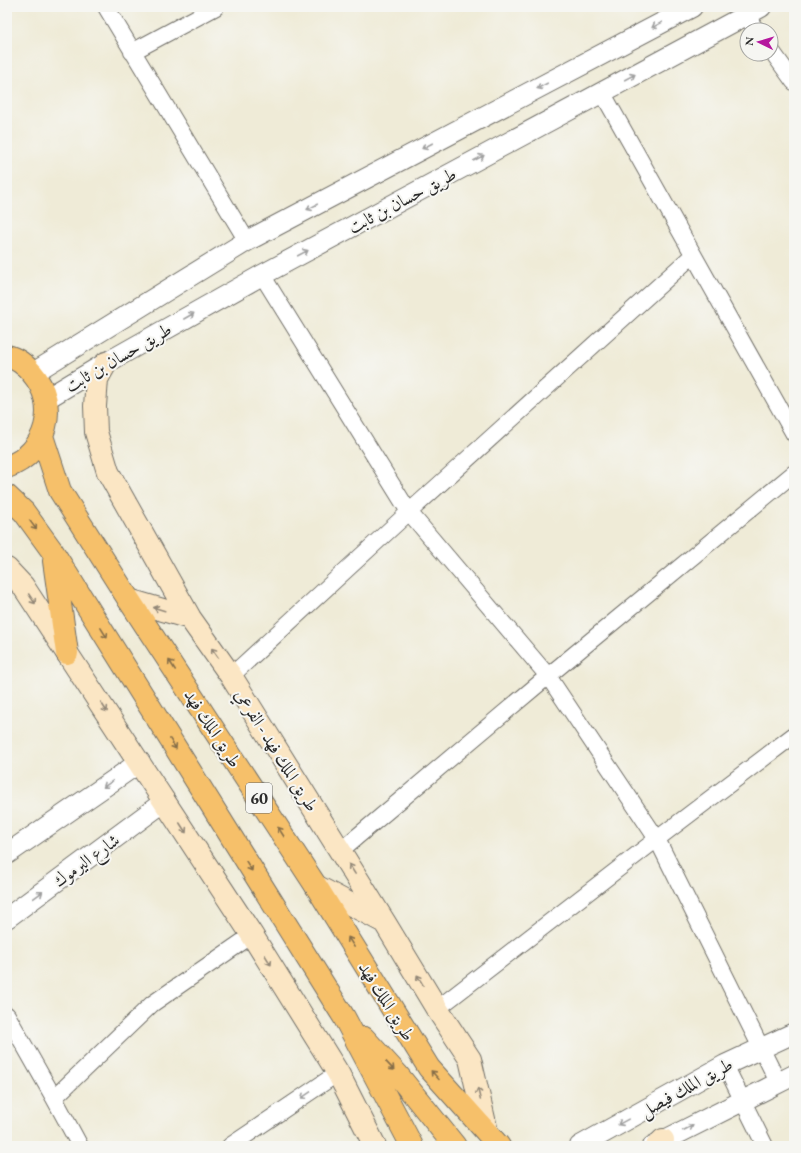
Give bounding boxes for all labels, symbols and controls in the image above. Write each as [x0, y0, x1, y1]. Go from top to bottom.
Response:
one-way arrow [651, 22, 663, 29]
north arrow [739, 22, 779, 62]
text: N [742, 36, 756, 46]
one-way arrow [624, 73, 636, 80]
one-way arrow [536, 83, 548, 90]
one-way arrow [421, 143, 433, 151]
one-way arrow [473, 154, 485, 162]
street label: طريق حسان بن ثابت [344, 162, 461, 239]
one-way arrow [306, 204, 318, 211]
one-way arrow [296, 249, 308, 256]
one-way arrow [183, 312, 195, 320]
street label: طريق حسان بن ثابت [61, 317, 176, 398]
one-way arrow [29, 519, 37, 530]
one-way arrow [28, 593, 36, 604]
one-way arrow [153, 605, 166, 612]
one-way arrow [100, 627, 108, 638]
one-way arrow [210, 648, 219, 659]
one-way arrow [167, 659, 175, 671]
street label: طريق الملك فهد [178, 684, 247, 772]
street label: طريق الملك فهد - الفرعي [227, 684, 324, 818]
one-way arrow [100, 701, 108, 713]
one-way arrow [169, 738, 177, 749]
one-way arrow [102, 780, 113, 788]
road number: 60 [246, 783, 272, 813]
one-way arrow [179, 822, 187, 834]
one-way arrow [277, 827, 285, 838]
street label: شارع اليرموك [48, 828, 126, 895]
one-way arrow [246, 860, 254, 872]
one-way arrow [347, 863, 355, 875]
one-way arrow [33, 891, 44, 899]
one-way arrow [346, 936, 354, 948]
one-way arrow [265, 954, 273, 966]
street label: طريق الملك فهد [353, 957, 420, 1046]
one-way arrow [415, 974, 423, 986]
street label: طريق الملك فيصل [635, 1052, 738, 1124]
one-way arrow [385, 1061, 394, 1071]
one-way arrow [431, 1070, 440, 1080]
one-way arrow [474, 1088, 482, 1101]
one-way arrow [300, 1091, 311, 1099]
one-way arrow [617, 1119, 629, 1126]
one-way arrow [681, 1124, 693, 1131]

